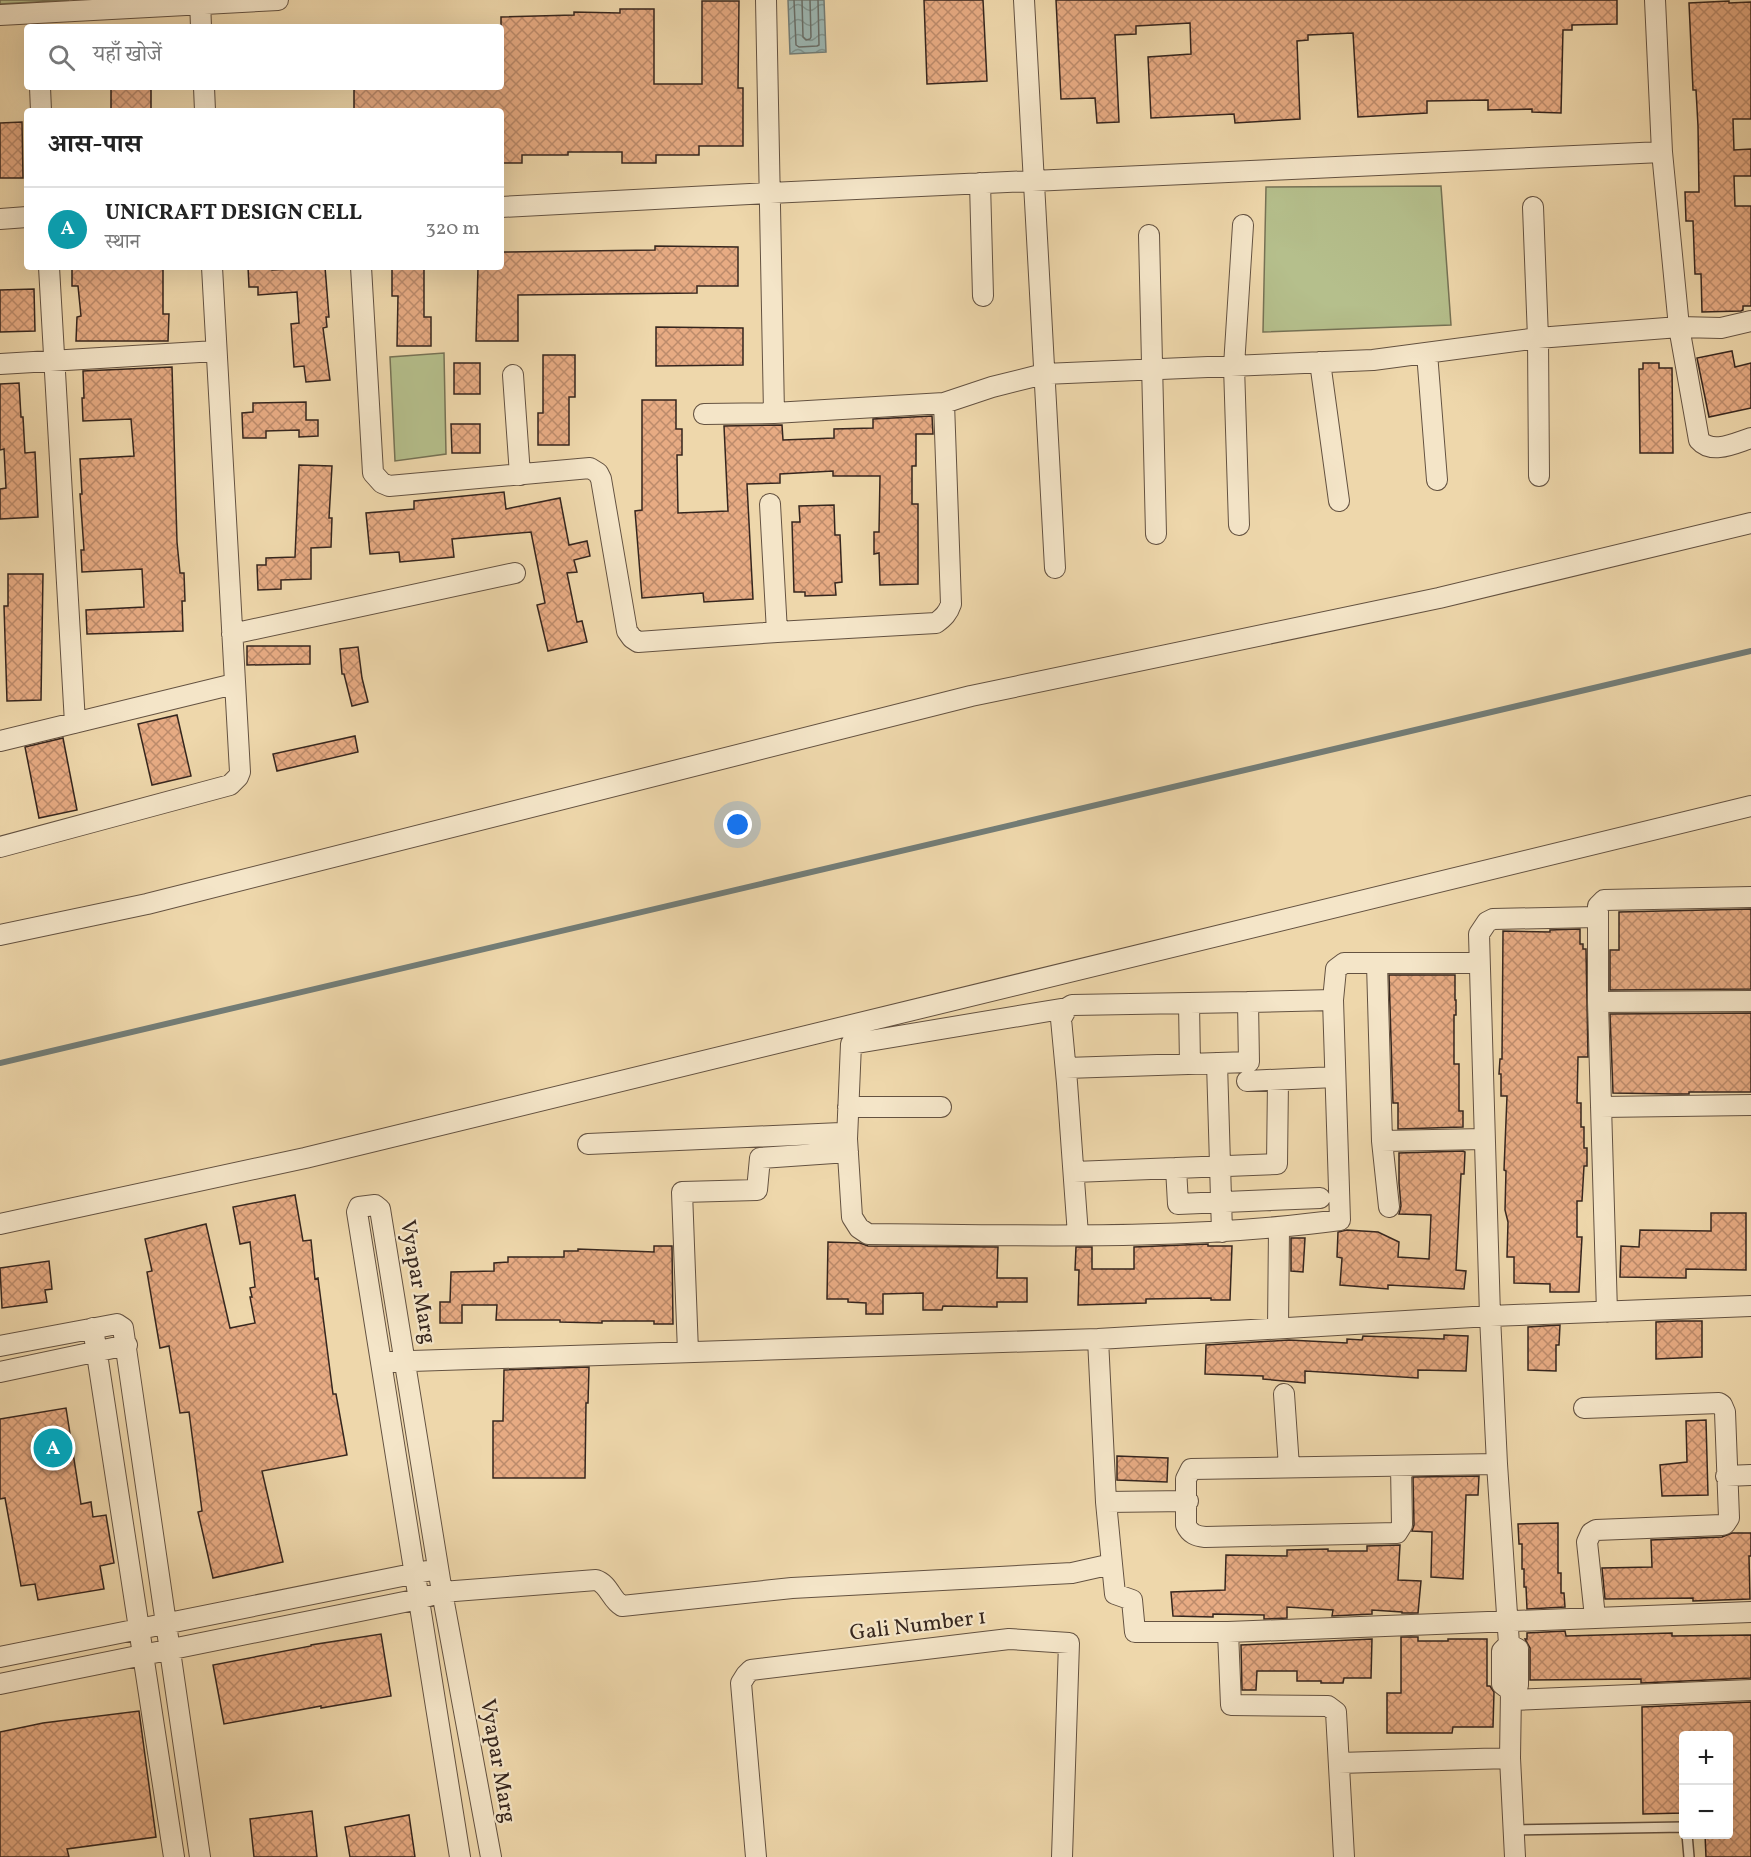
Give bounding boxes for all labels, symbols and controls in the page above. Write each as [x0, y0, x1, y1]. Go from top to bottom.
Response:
search box [24, 24, 504, 90]
text: यहाँ खोजें [93, 40, 162, 71]
icon: search [45, 41, 78, 74]
text: आस-पास [48, 127, 142, 163]
text: UNICRAFT DESIGN CELL [105, 198, 362, 229]
text: A [60, 215, 75, 243]
text: 320 m [425, 215, 480, 243]
text: स्थान [105, 229, 140, 257]
your location [723, 810, 752, 839]
street label: Vyapar Marg [391, 1218, 443, 1346]
pin: A [34, 1426, 72, 1470]
street label: Gali Number 1 [848, 1602, 988, 1650]
street label: Vyapar Marg [471, 1697, 523, 1825]
map controls [1679, 1731, 1733, 1839]
button: + [1679, 1731, 1733, 1785]
button: − [1679, 1785, 1733, 1839]

